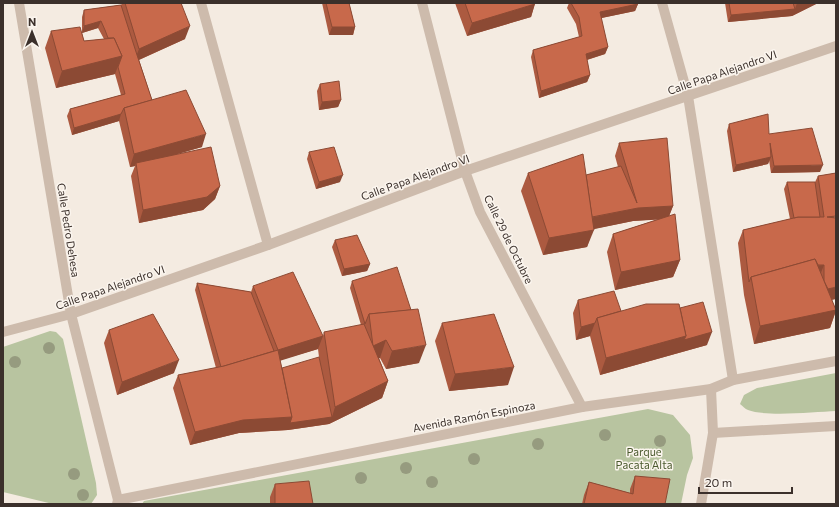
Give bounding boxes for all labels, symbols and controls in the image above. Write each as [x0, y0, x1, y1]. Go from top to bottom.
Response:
north arrow [12, 12, 52, 52]
text: N [28, 15, 36, 28]
street label: Calle Papa Alejandro VI [666, 47, 778, 97]
street label: Calle Papa Alejandro VI [359, 151, 471, 203]
street label: Calle Pedro Dehesa [55, 182, 83, 278]
street label: Calle 29 de Octubre [482, 192, 536, 286]
street label: Calle Papa Alejandro VI [54, 262, 166, 312]
street label: Avenida Ramón Espinoza [412, 398, 536, 434]
park label: Parque Pacata Alta [616, 445, 672, 471]
scale bar [699, 469, 792, 495]
text: 20 m [705, 475, 732, 489]

